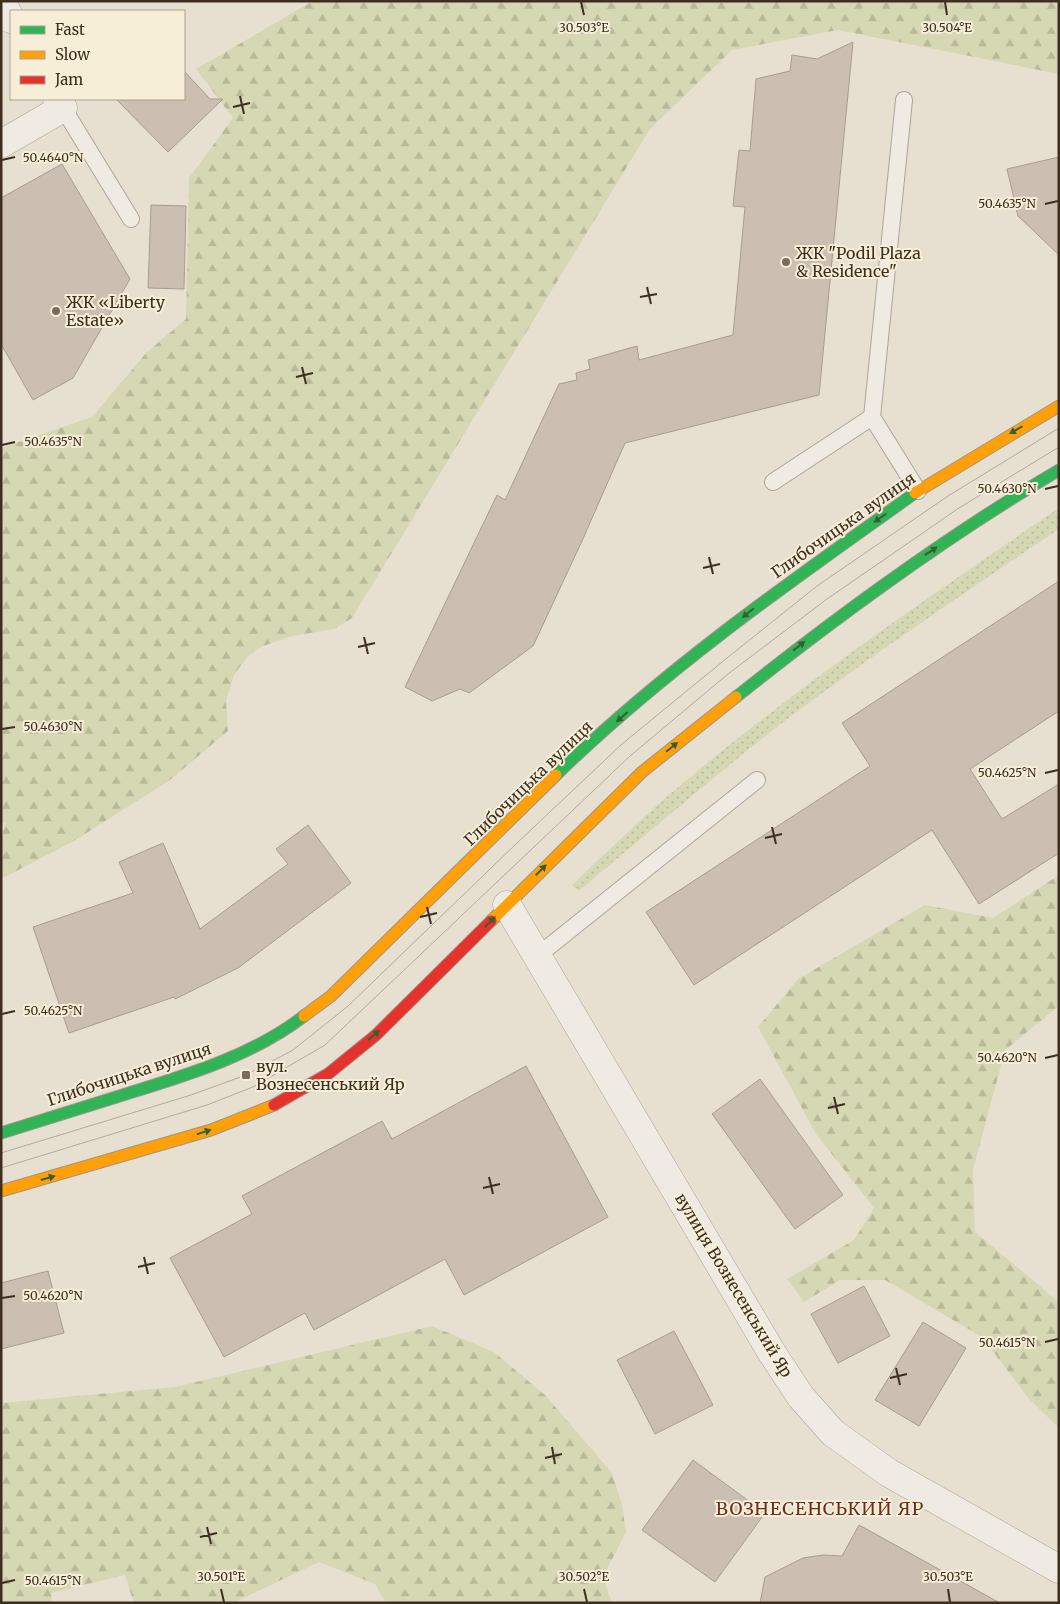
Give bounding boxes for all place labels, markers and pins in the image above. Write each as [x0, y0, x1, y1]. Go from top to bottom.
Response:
place label: ЖК "Podil Plaza & Residence" [796, 243, 921, 281]
marker: ЖК "Podil Plaza & Residence" [780, 256, 792, 268]
place label: ЖК «Liberty Estate» [66, 292, 166, 330]
marker: ЖК «Liberty Estate» [50, 305, 62, 317]
place label: вул. Вознесенський Яр [256, 1056, 405, 1094]
marker: вул. Вознесенський Яр [240, 1069, 252, 1081]

